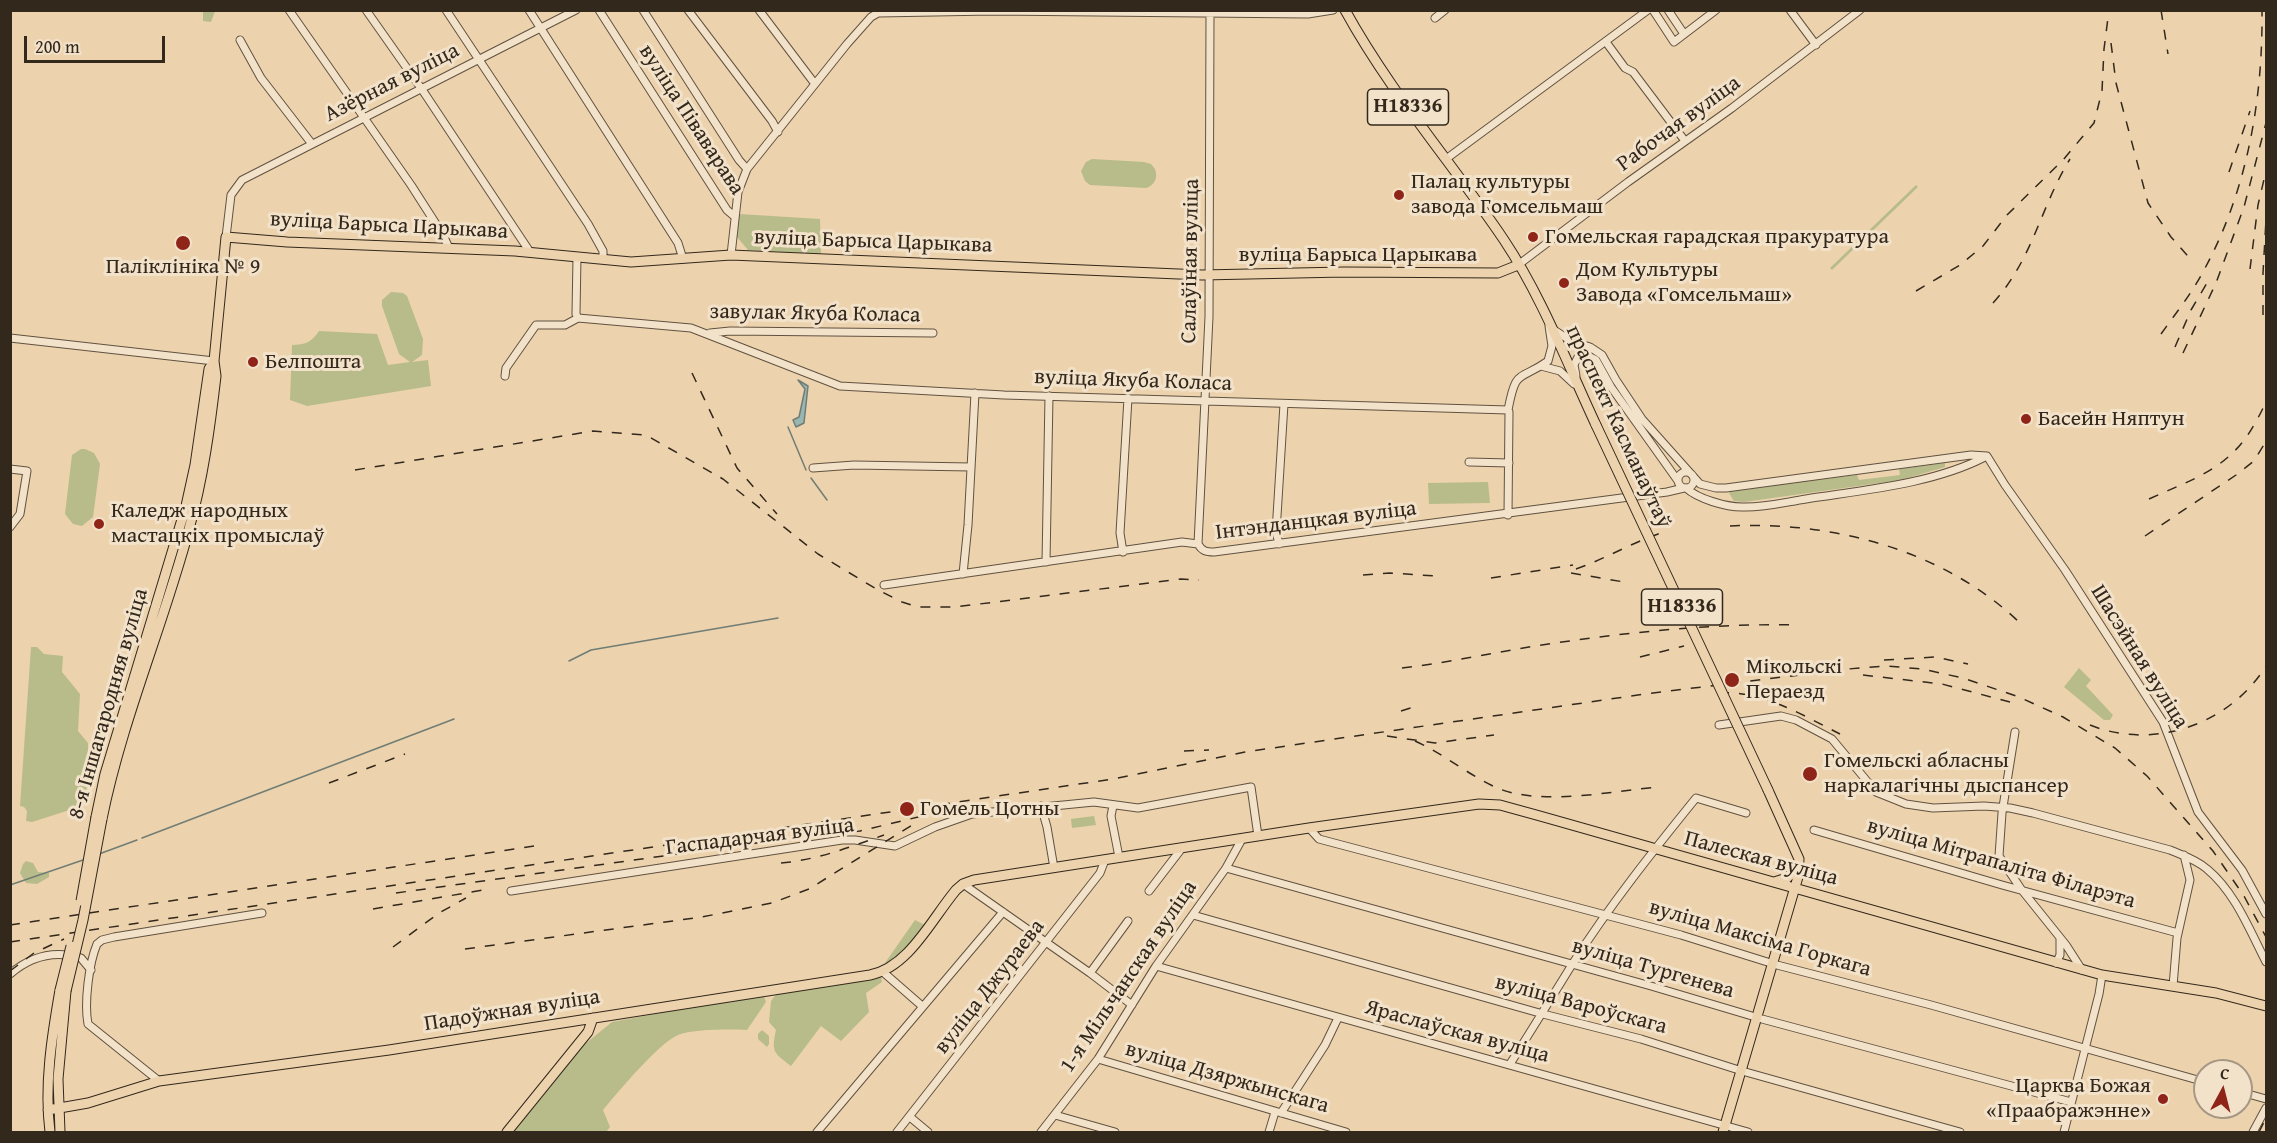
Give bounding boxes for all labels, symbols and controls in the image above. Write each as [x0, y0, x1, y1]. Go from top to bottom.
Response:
scale bar [27, 24, 168, 62]
text: 200 m [35, 33, 80, 60]
street label: Азёрная вуліца [320, 38, 464, 128]
street label: вуліца Піваварава [632, 40, 750, 200]
street label: Рабочая вуліца [1612, 70, 1746, 178]
road number: Н18336 [1368, 89, 1448, 125]
place label: Палац культуры завода Гомсельмаш [1411, 169, 1603, 220]
street label: Салаўіная вуліца [1176, 178, 1206, 344]
marker: Палац культуры завода Гомсельмаш [1392, 188, 1406, 202]
street label: вуліца Барыса Царыкава [269, 207, 509, 245]
place label: Гомельская гарадская пракуратура [1545, 224, 1889, 250]
street label: вуліца Барыса Царыкава [753, 225, 993, 259]
marker: Гомельская гарадская пракуратура [1526, 230, 1540, 244]
marker: Паліклініка № 9 [174, 234, 192, 252]
street label: вуліца Барыса Царыкава [1239, 242, 1477, 268]
place label: Паліклініка № 9 [106, 254, 260, 280]
place label: Дом Культуры Завода «Гомсельмаш» [1576, 257, 1792, 308]
marker: Дом Культуры Завода «Гомсельмаш» [1557, 276, 1571, 290]
street label: завулак Якуба Коласа [709, 299, 921, 329]
street label: праспект Касманаўтаў [1559, 321, 1677, 533]
place label: Белпошта [265, 349, 361, 375]
marker: Белпошта [246, 355, 260, 369]
street label: вуліца Якуба Коласа [1034, 364, 1232, 398]
place label: Басейн Няптун [2038, 406, 2184, 432]
marker: Басейн Няптун [2019, 412, 2033, 426]
street label: Інтэнданцкая вуліца [1214, 496, 1418, 546]
place label: Каледж народных мастацкіх промыслаў [111, 498, 324, 550]
marker: Каледж народных мастацкіх промыслаў [92, 517, 106, 531]
street label: Шасэйная вуліца [2084, 580, 2194, 734]
street label: 8-я Іншагародняя вуліца [63, 586, 155, 822]
road number: Н18336 [1642, 589, 1722, 625]
place label: Мікольскі Пераезд [1746, 654, 1842, 706]
marker: Мікольскі Пераезд [1723, 671, 1741, 689]
place label: Гомельскі абласны наркалагічны дыспансер [1824, 748, 2069, 800]
marker: Гомельскі абласны наркалагічны дыспансер [1801, 765, 1819, 783]
place label: Гомель Цотны [920, 796, 1059, 822]
marker: Гомель Цотны [898, 800, 916, 818]
street label: Гаспадарчая вуліца [664, 812, 856, 862]
street label: вуліца Мітрапаліта Філарэта [1864, 813, 2138, 915]
street label: Палеская вуліца [1681, 826, 1841, 892]
street label: 1-я Мільчанская вуліца [1055, 876, 1203, 1078]
street label: вуліца Максіма Горкага [1646, 895, 1874, 983]
street label: вуліца Джураева [929, 915, 1051, 1059]
street label: вуліца Тургенева [1569, 933, 1737, 1005]
street label: вуліца Вароўскага [1492, 969, 1670, 1041]
street label: Падоўжная вуліца [422, 984, 602, 1038]
street label: Яраслаўская вуліца [1362, 995, 1552, 1069]
street label: вуліца Дзяржынскага [1122, 1036, 1332, 1120]
north arrow [2193, 1059, 2253, 1119]
text: С [2219, 1061, 2231, 1086]
place label: Царква Божая «Праабражэнне» [1986, 1073, 2151, 1124]
marker: Царква Божая «Праабражэнне» [2156, 1092, 2170, 1106]

